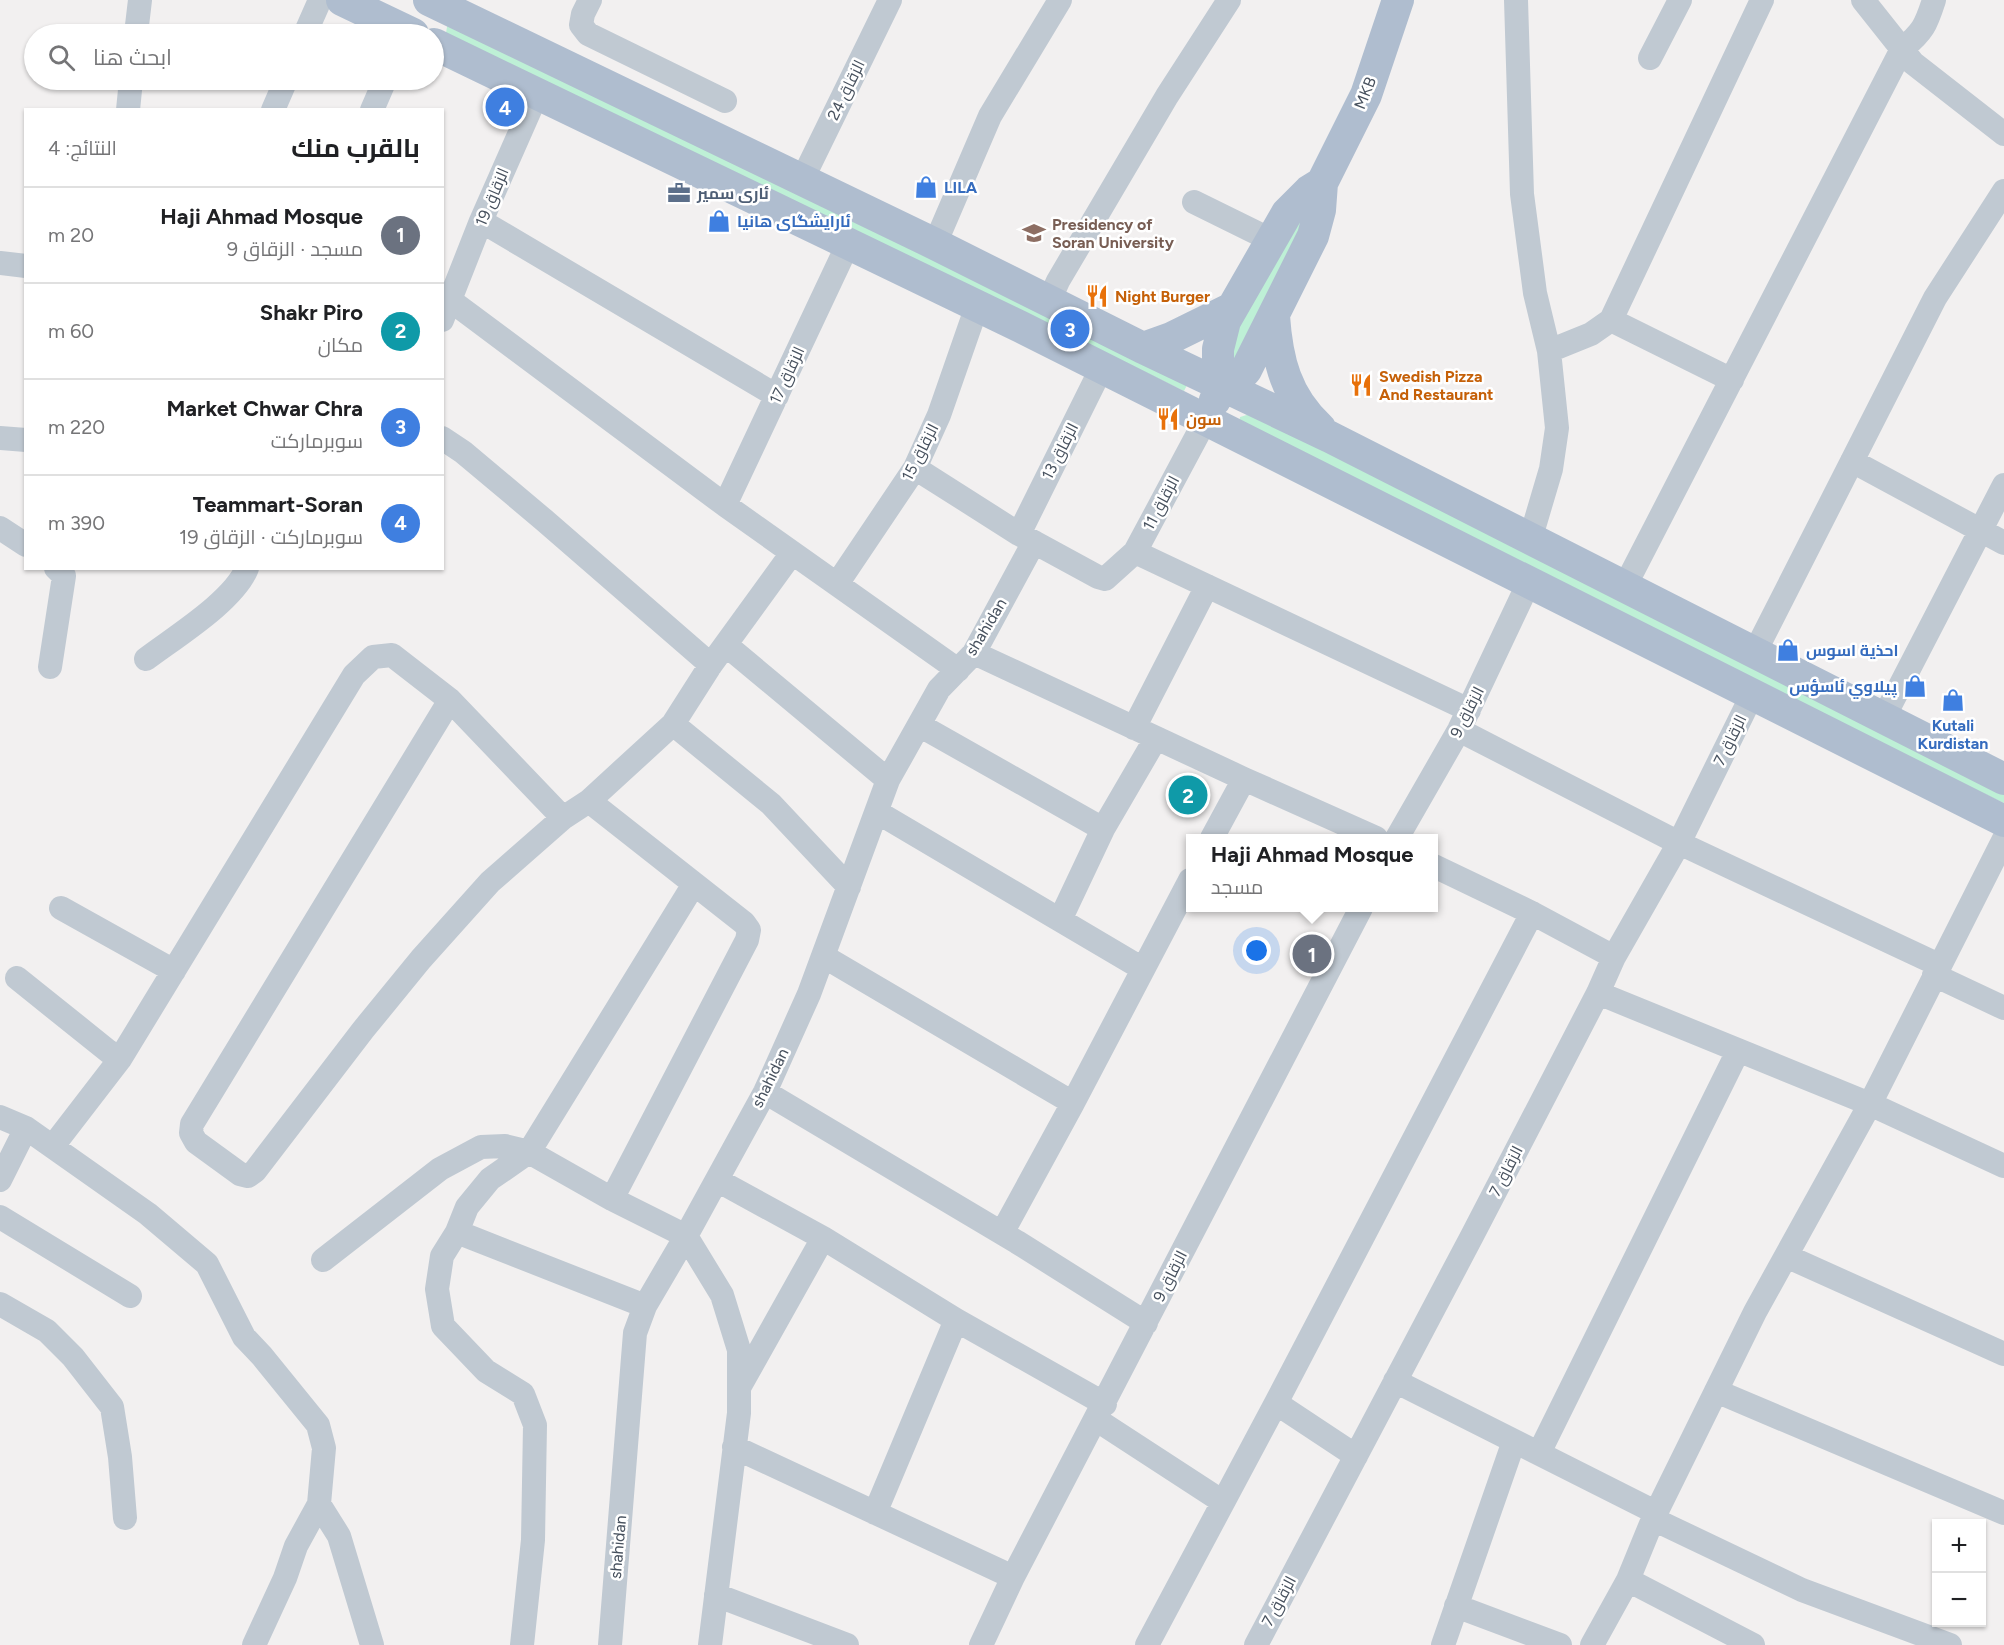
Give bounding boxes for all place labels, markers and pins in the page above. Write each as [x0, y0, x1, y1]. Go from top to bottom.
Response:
pin: 4 [486, 84, 524, 130]
shop icon: LILA [913, 174, 939, 200]
place label: LILA [944, 178, 978, 197]
office icon: ئارى سمير [666, 180, 692, 206]
place label: ئارى سمير [696, 184, 769, 203]
shop icon: ئارایشگای هانیا [706, 208, 732, 234]
place label: ئارایشگای هانیا [737, 212, 850, 231]
place label: Presidency of Soran University [1052, 215, 1175, 252]
school or university icon: Presidency of Soran University [1021, 220, 1047, 246]
restaurant icon: Night Burger [1084, 283, 1110, 309]
place label: Night Burger [1115, 287, 1210, 306]
pin: 3 [1050, 306, 1090, 352]
place label: Swedish Pizza And Restaurant [1379, 367, 1494, 404]
restaurant icon: Swedish Pizza And Restaurant [1348, 372, 1374, 398]
restaurant icon: سون [1155, 406, 1181, 432]
place label: سون [1186, 410, 1222, 429]
shop icon: احذية اسوس [1775, 637, 1801, 663]
place label: احذية اسوس [1806, 641, 1899, 660]
shop icon: پيلاوي ئاسؤس [1902, 673, 1928, 699]
place label: پيلاوي ئاسؤس [1789, 677, 1897, 699]
shop icon: Kutali Kurdistan [1940, 687, 1966, 713]
place label: Kutali Kurdistan [1918, 716, 1988, 753]
pin: 2 [1168, 772, 1208, 818]
pin: 1 [1292, 932, 1332, 976]

